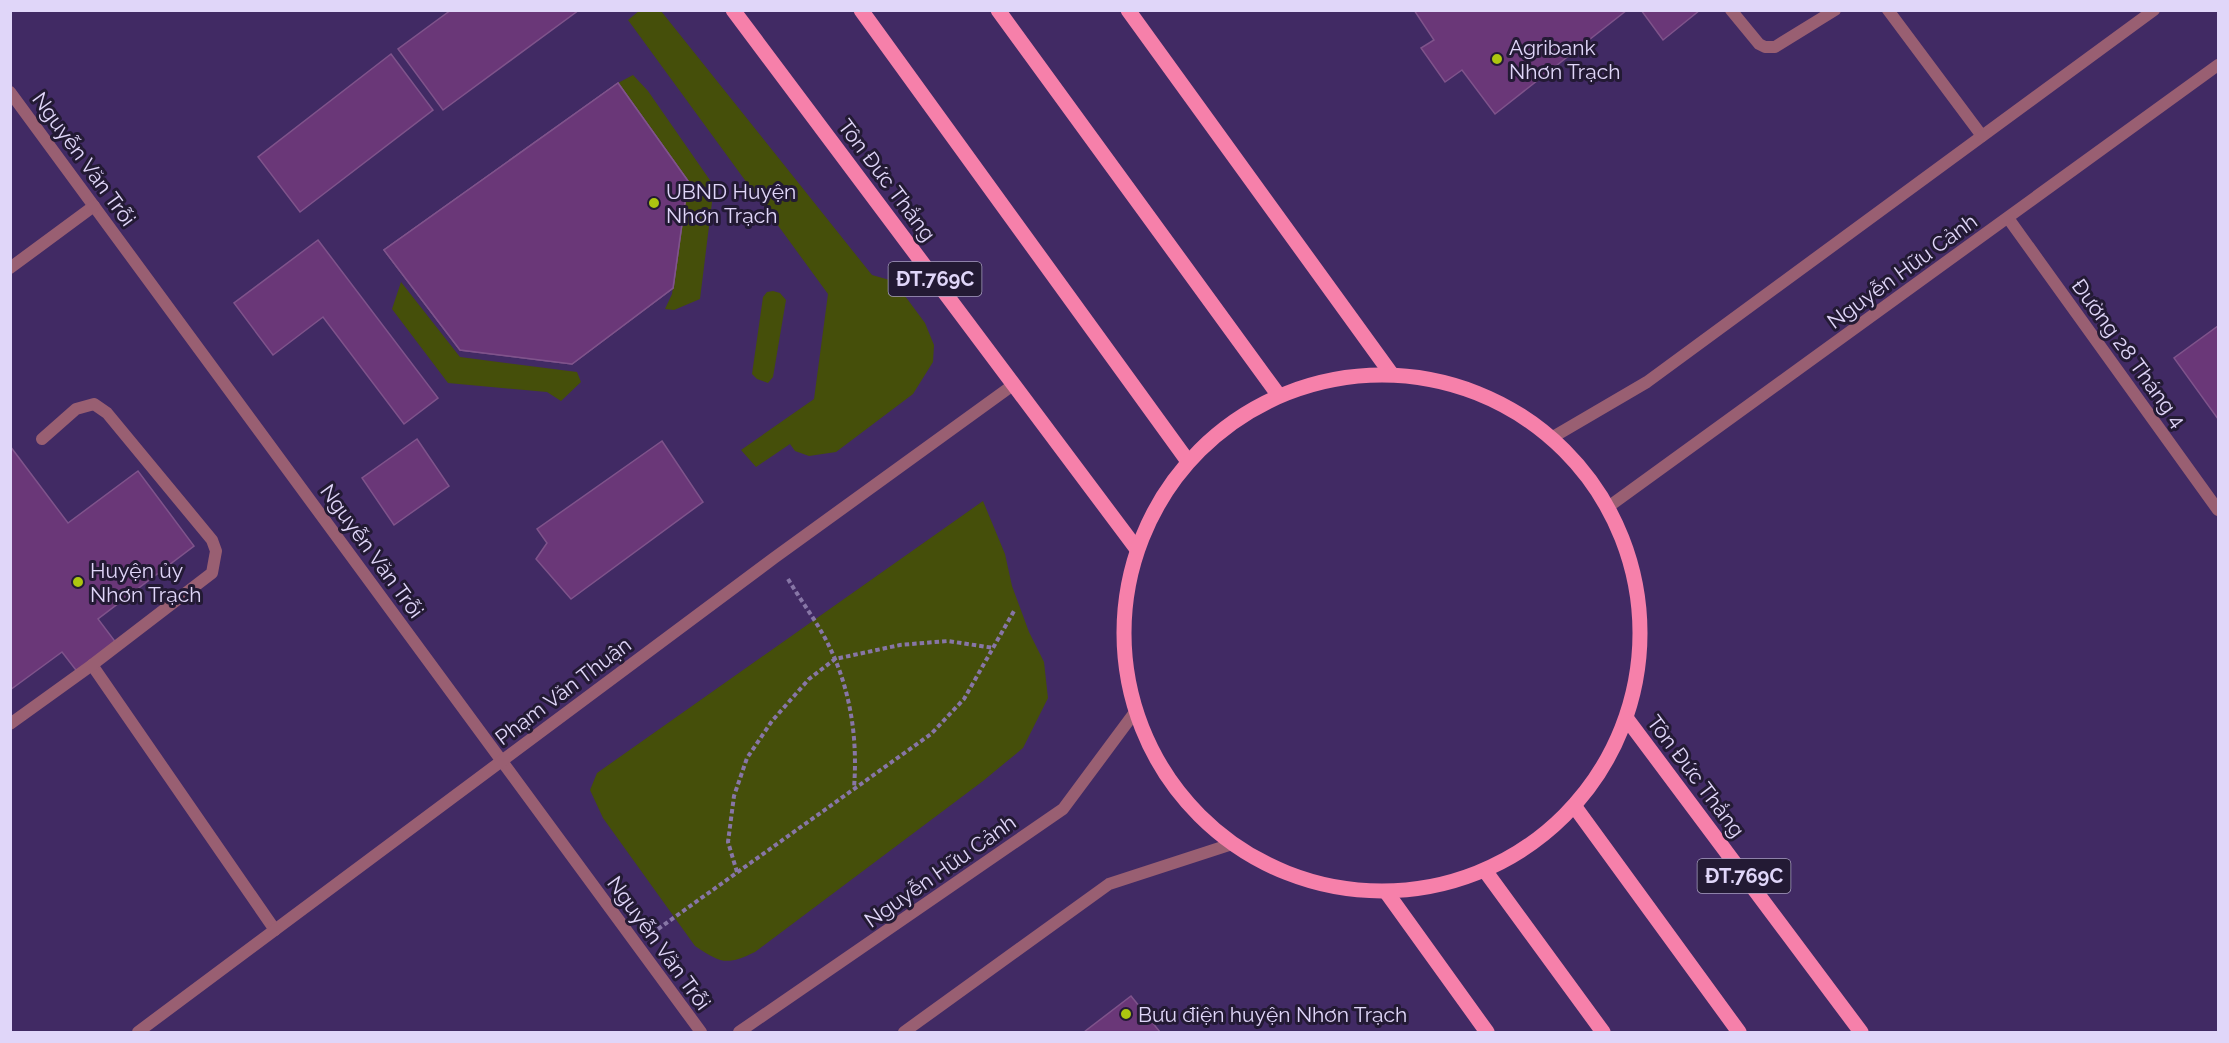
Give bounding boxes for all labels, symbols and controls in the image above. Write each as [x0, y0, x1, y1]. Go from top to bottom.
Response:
place label: Agribank Nhơn Trạch [1509, 35, 1620, 84]
marker: Agribank Nhơn Trạch [1490, 52, 1504, 66]
street label: Nguyễn Văn Trỗi [27, 87, 141, 231]
street label: Tôn Đức Thắng [833, 114, 941, 246]
place label: UBND Huyện Nhơn Trạch [666, 179, 796, 228]
marker: UBND Huyện Nhơn Trạch [647, 196, 661, 210]
street label: Nguyễn Hữu Cảnh [1822, 208, 1982, 334]
road number: ĐT.769C [888, 262, 982, 296]
street label: Đường 28 Tháng 4 [2067, 274, 2191, 432]
street label: Nguyễn Văn Trỗi [315, 479, 429, 623]
place label: Huyện ủy Nhơn Trạch [90, 558, 201, 607]
marker: Huyện ủy Nhơn Trạch [71, 575, 85, 589]
street label: Phạm Văn Thuận [490, 632, 636, 750]
street label: Tôn Đức Thắng [1642, 710, 1750, 842]
street label: Nguyễn Hữu Cảnh [860, 809, 1020, 933]
road number: ĐT.769C [1698, 859, 1790, 893]
street label: Nguyễn Văn Trỗi [602, 871, 716, 1015]
place label: Bưu điện huyện Nhơn Trạch [1138, 1002, 1407, 1027]
marker: Bưu điện huyện Nhơn Trạch [1119, 1007, 1133, 1021]

